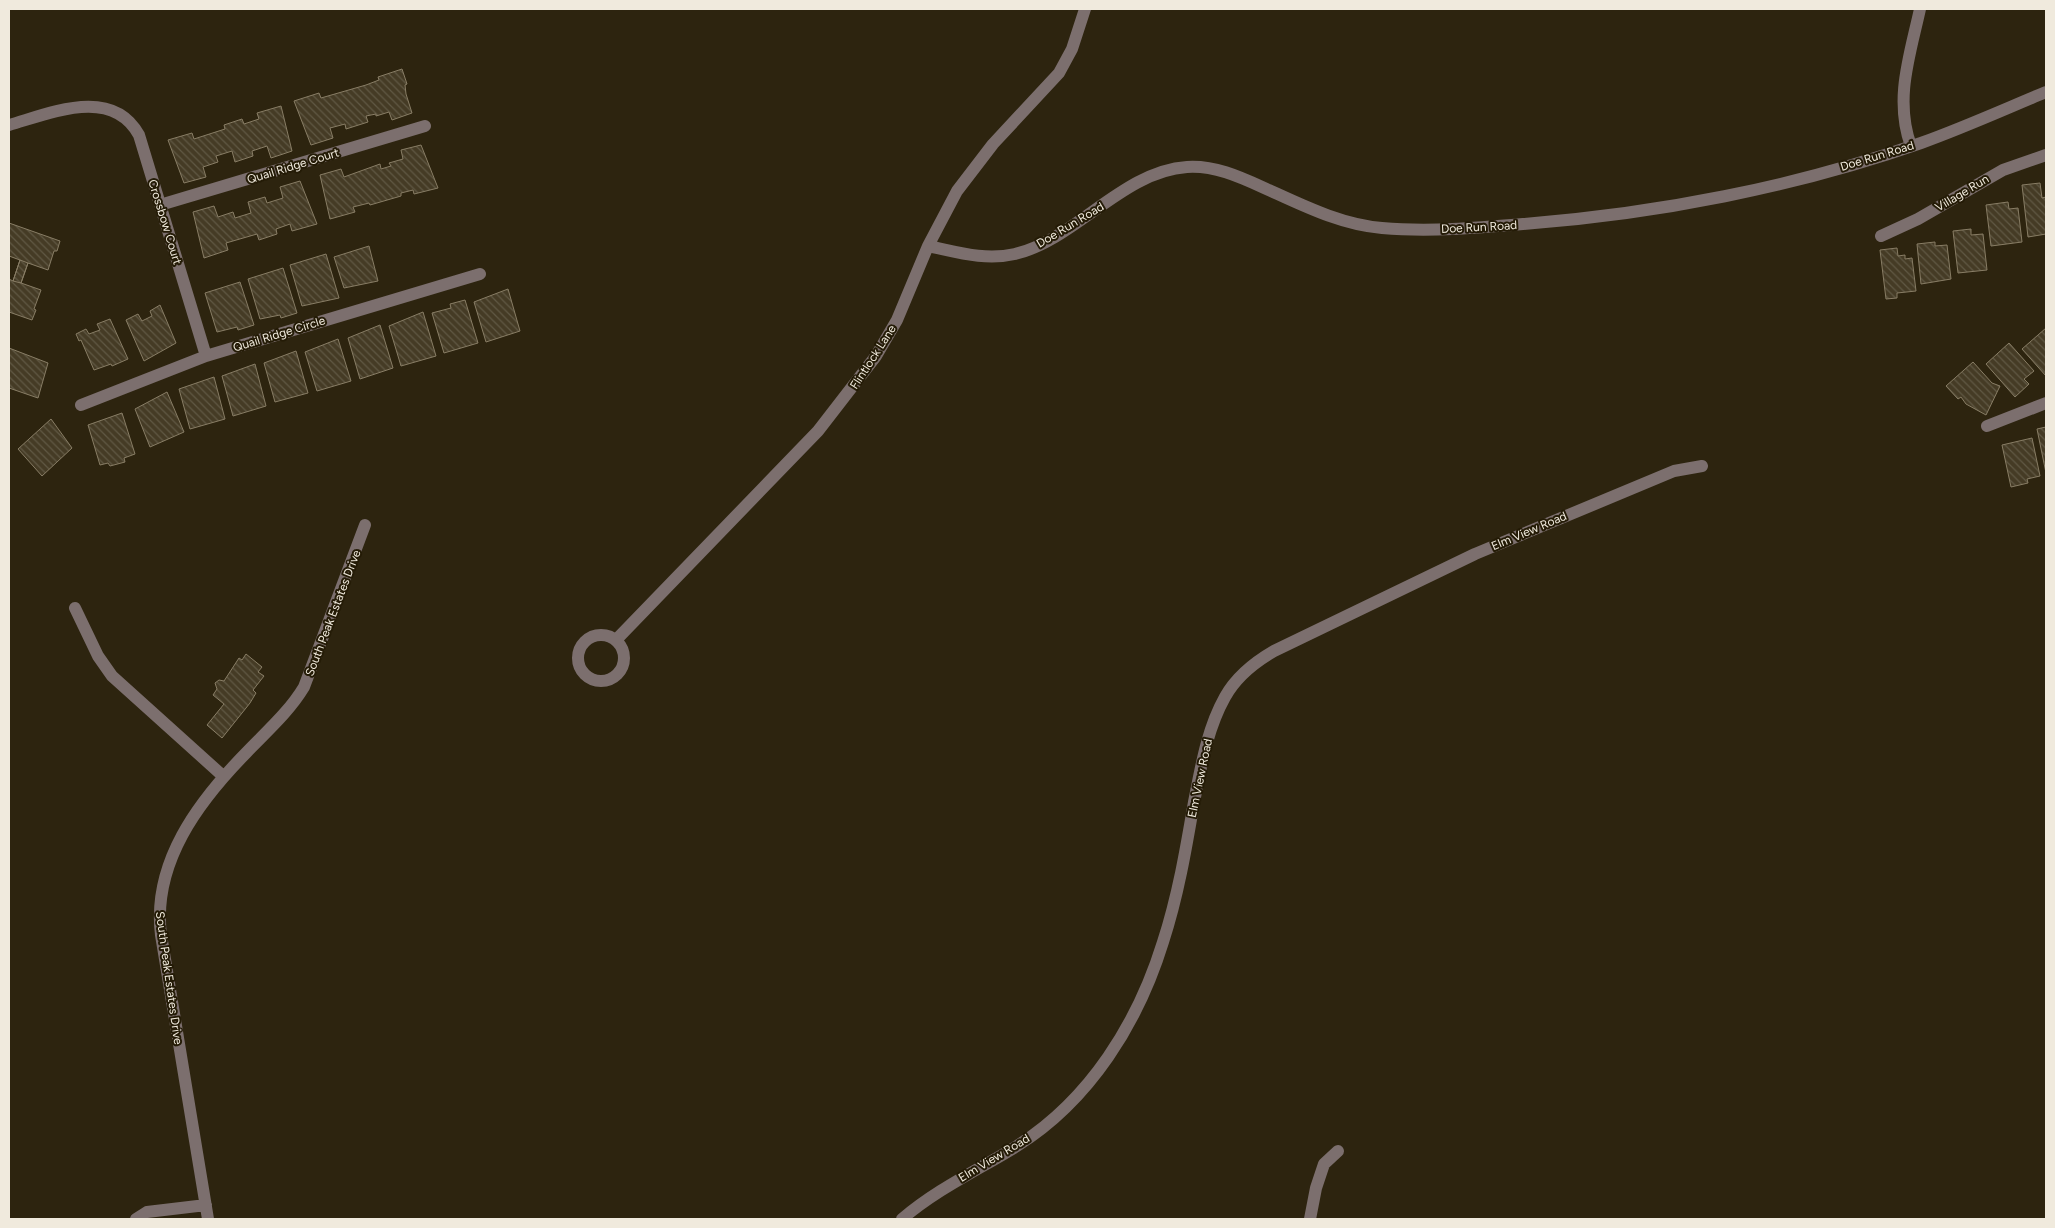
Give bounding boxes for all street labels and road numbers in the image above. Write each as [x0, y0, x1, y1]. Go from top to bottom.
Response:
street label: Doe Run Road [1839, 138, 1915, 174]
street label: Quail Ridge Court [245, 145, 341, 187]
street label: Village Run [1933, 171, 1992, 214]
street label: Crossbow Court [145, 178, 185, 267]
street label: Doe Run Road [1034, 199, 1106, 251]
street label: Doe Run Road [1441, 218, 1517, 236]
street label: Quail Ridge Circle [231, 313, 327, 355]
street label: Flintlock Lane [847, 322, 899, 392]
street label: Elm View Road [1489, 509, 1569, 553]
street label: South Peak Estates Drive [302, 547, 364, 678]
street label: Elm View Road [1185, 737, 1215, 819]
street label: South Peak Estates Drive [153, 911, 185, 1046]
street label: Elm View Road [956, 1131, 1032, 1185]

